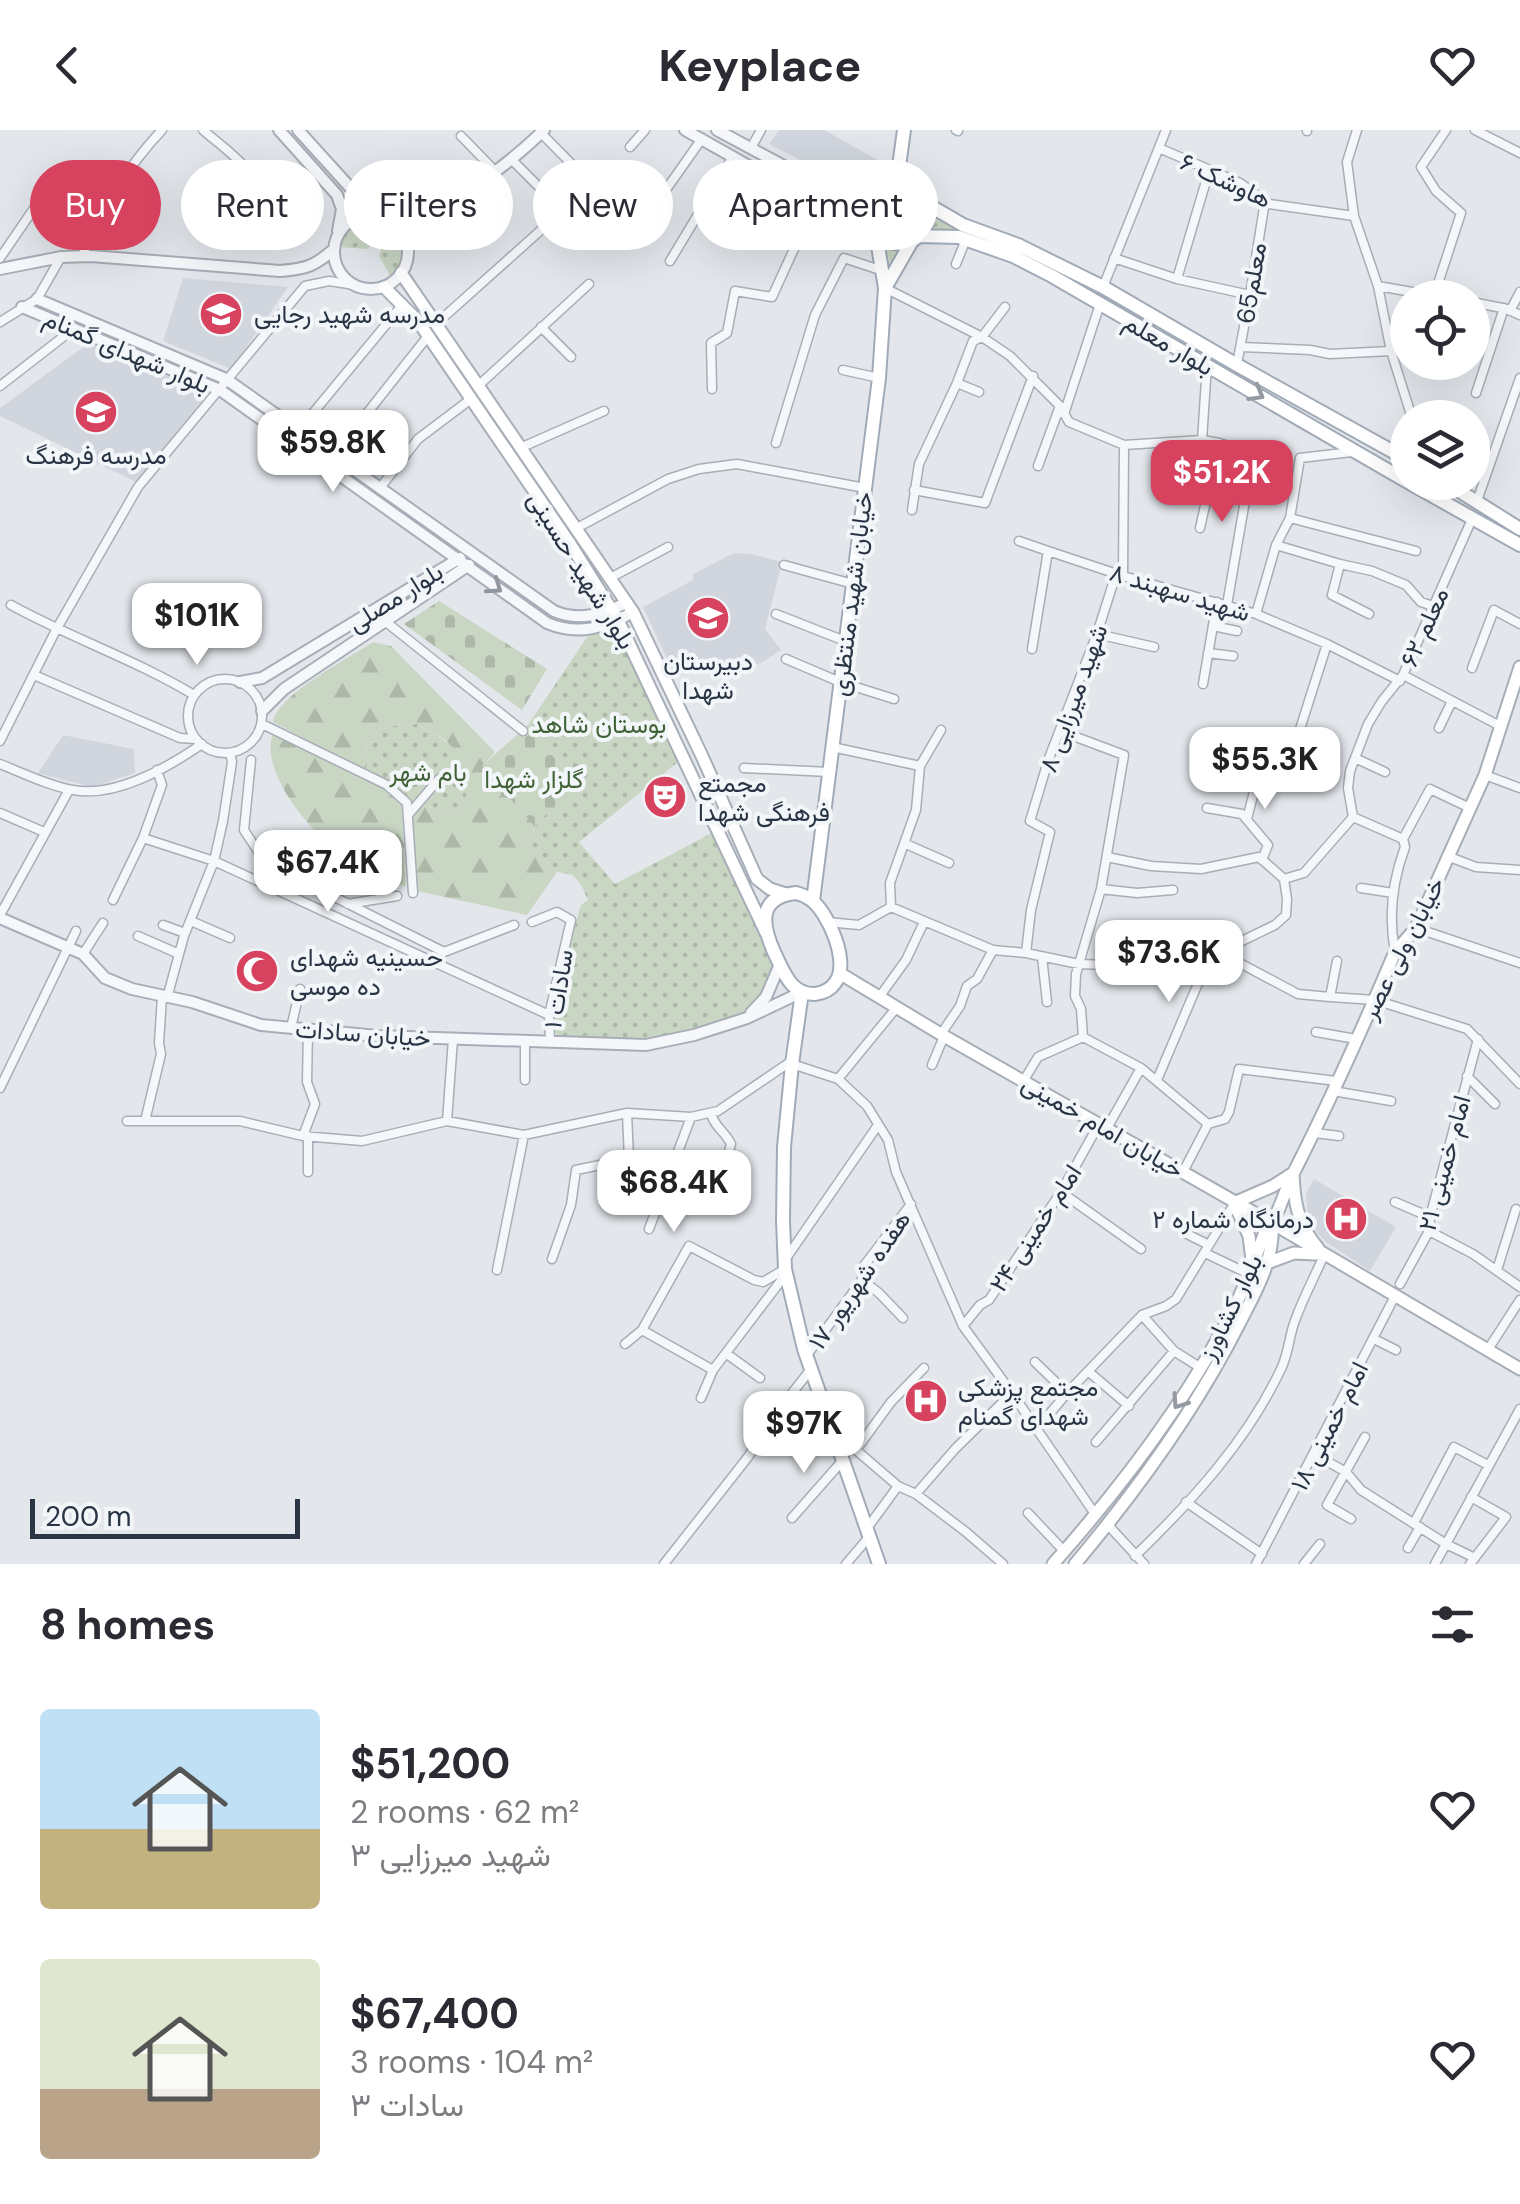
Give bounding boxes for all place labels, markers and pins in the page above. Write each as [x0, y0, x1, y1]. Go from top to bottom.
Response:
school or university icon: مدرسه شهید رجایی [198, 291, 244, 337]
place label: مدرسه شهید رجایی [254, 298, 445, 331]
school or university icon: مدرسه فرهنگ [73, 389, 119, 435]
pin: $59.8K [252, 410, 414, 495]
place label: مدرسه فرهنگ [25, 439, 167, 472]
pin: $51.2K [1141, 440, 1303, 525]
pin: $101K [127, 583, 267, 668]
school or university icon: دبیرستان شهدا [685, 595, 731, 641]
place label: دبیرستان شهدا [663, 645, 753, 707]
pin: $55.3K [1184, 727, 1346, 812]
place label: مجمتع فرهنگی شهدا [698, 767, 830, 829]
theatre icon: مجمتع فرهنگی شهدا [642, 774, 688, 820]
pin: $67.4K [247, 830, 409, 915]
pin: $73.6K [1088, 920, 1250, 1005]
place label: حسینیه شهدای ده موسی [290, 941, 443, 1003]
mosque icon: حسینیه شهدای ده موسی [234, 948, 280, 994]
pin: $68.4K [593, 1150, 755, 1235]
hospital icon: درمانگاه شماره ۲ [1323, 1196, 1369, 1242]
place label: درمانگاه شماره ۲ [1152, 1203, 1314, 1236]
place label: مجتمع پزشکی شهدای گمنام [958, 1371, 1098, 1433]
hospital icon: مجتمع پزشکی شهدای گمنام [903, 1378, 949, 1424]
pin: $97K [745, 1391, 863, 1476]

